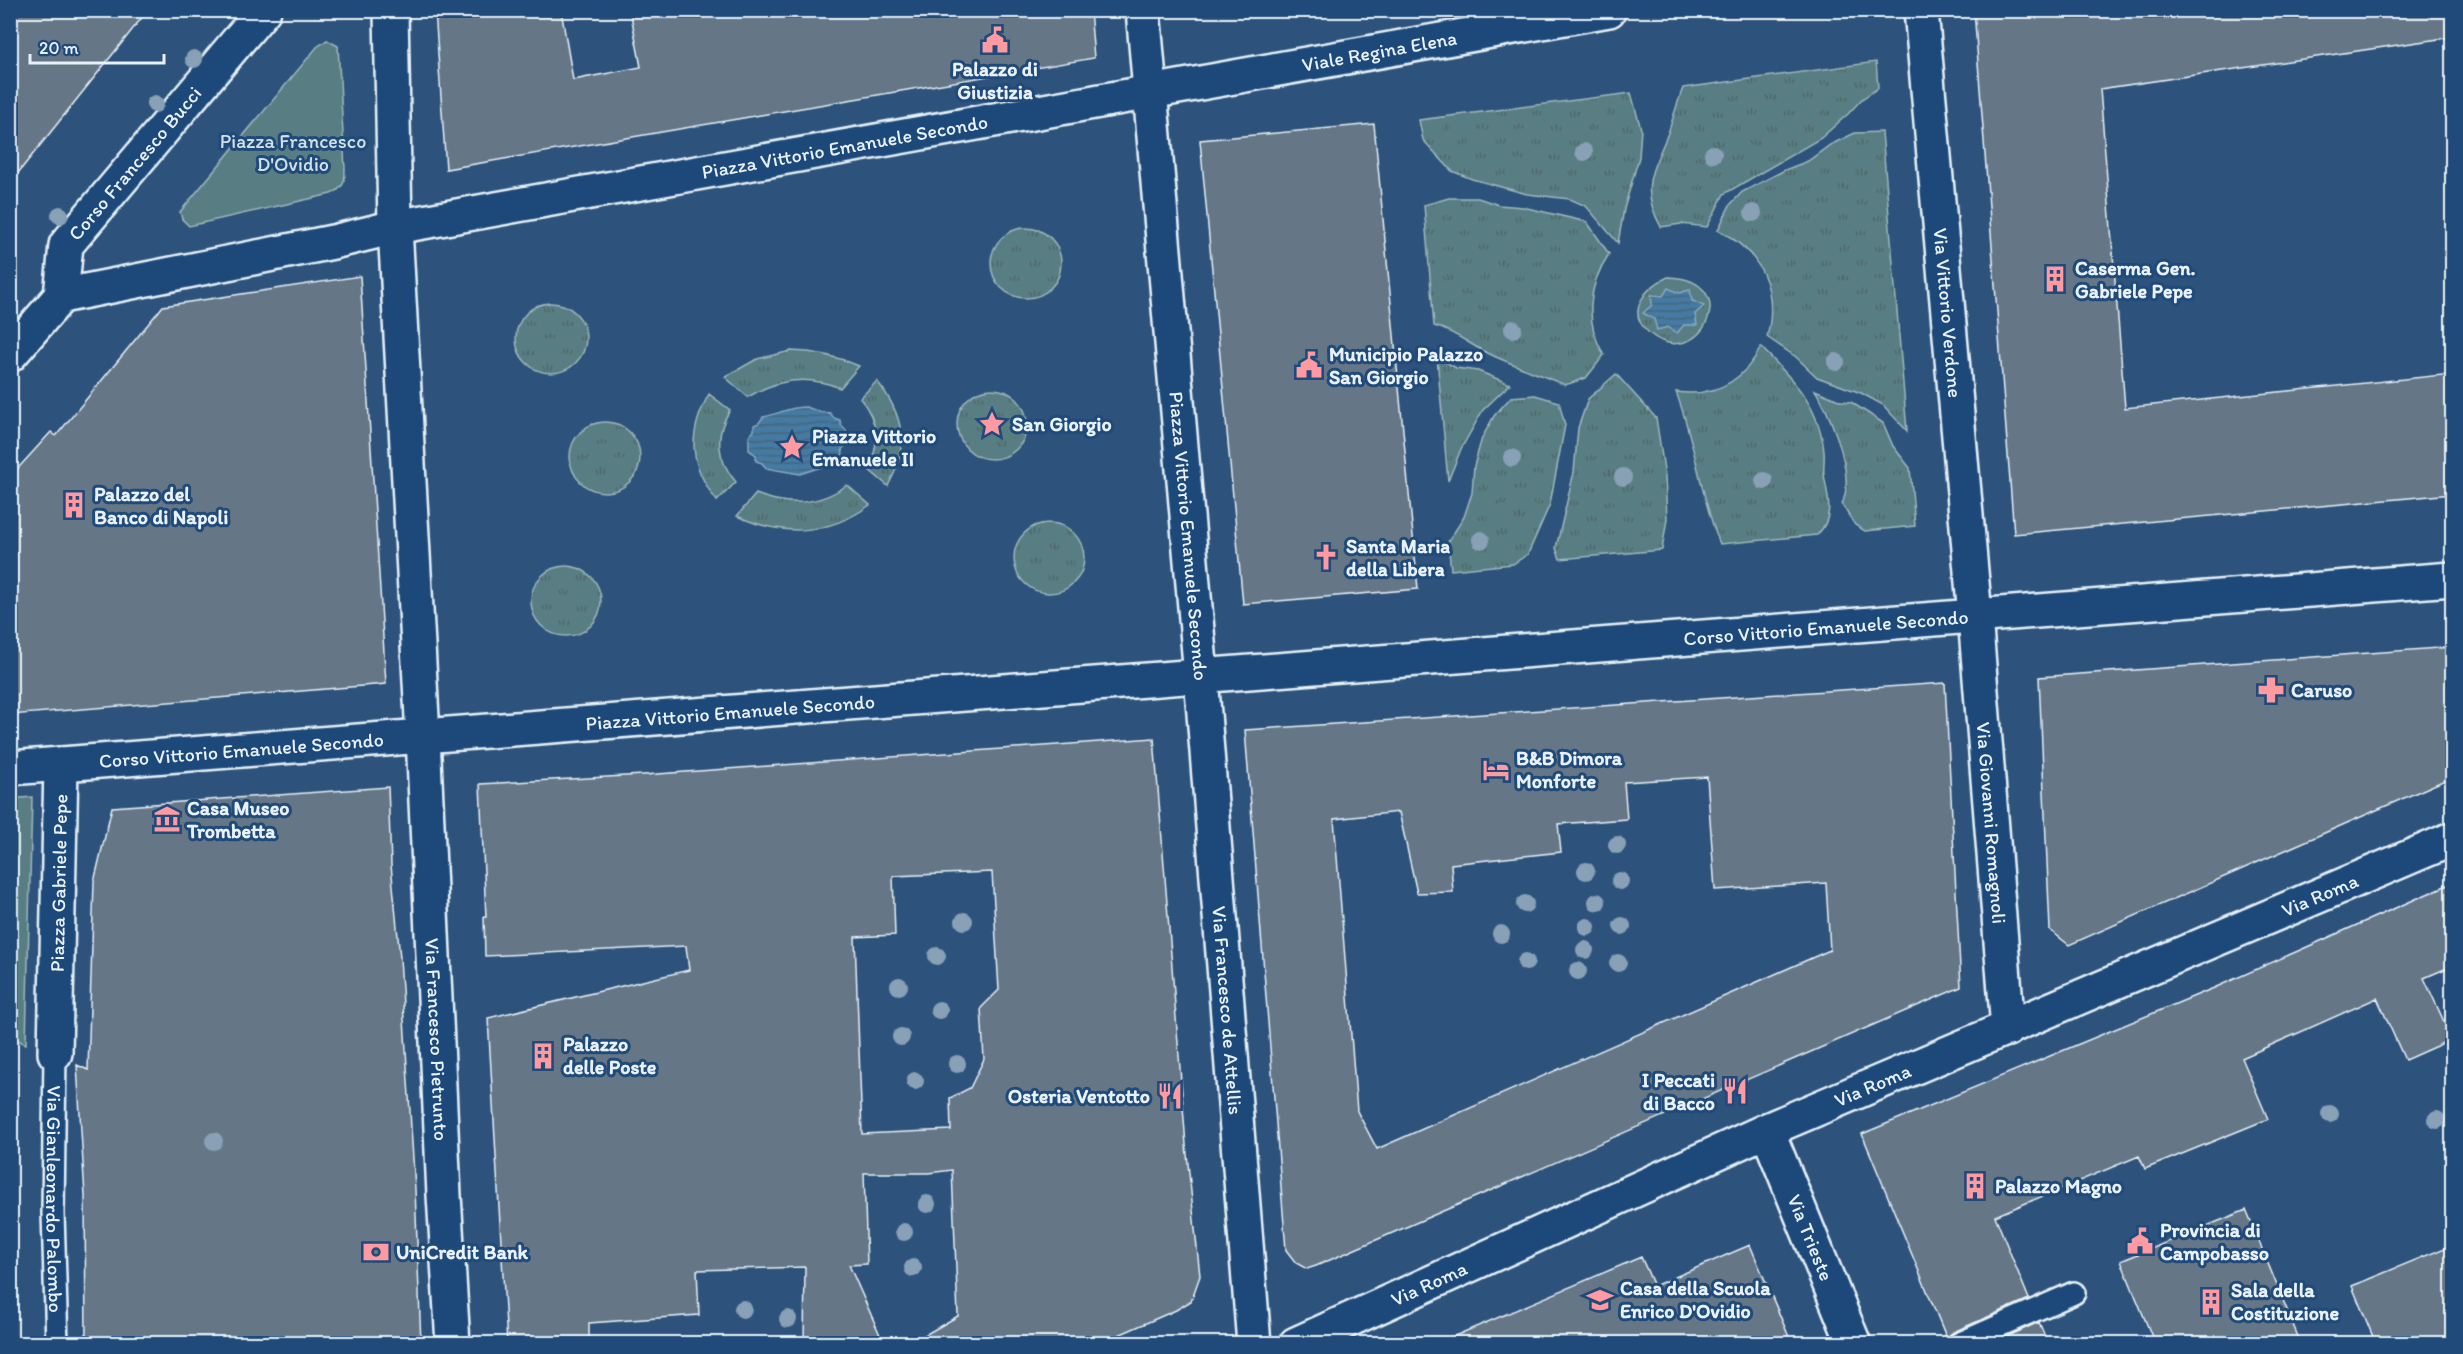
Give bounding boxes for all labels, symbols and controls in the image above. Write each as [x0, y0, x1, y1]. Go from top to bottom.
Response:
public building icon: Palazzo di Giustizia [980, 25, 1010, 55]
street label: Viale Regina Elena [1300, 25, 1459, 77]
scale bar [30, 27, 164, 65]
text: 20 m [39, 37, 79, 59]
place label: Palazzo di Giustizia [952, 57, 1038, 104]
street label: Corso Francesco Bucci [63, 81, 206, 245]
street label: Piazza Vittorio Emanuele Secondo [700, 109, 990, 184]
park label: Piazza Francesco D'Ovidio [220, 129, 366, 176]
street label: Via Vittorio Verdone [1928, 227, 1967, 399]
place label: Caserma Gen. Gabriele Pepe [2075, 256, 2196, 304]
building icon: Caserma Gen. Gabriele Pepe [2040, 264, 2070, 294]
place label: Municipio Palazzo San Giorgio [1329, 342, 1483, 390]
public building icon: Municipio Palazzo San Giorgio [1294, 350, 1324, 380]
street label: Piazza Vittorio Emanuele Secondo [1164, 390, 1213, 682]
place icon: San Giorgio [977, 409, 1007, 439]
place label: San Giorgio [1012, 412, 1112, 437]
place label: Piazza Vittorio Emanuele II [812, 424, 936, 471]
place icon: Piazza Vittorio Emanuele II [777, 432, 807, 462]
place label: Palazzo del Banco di Napoli [94, 482, 228, 530]
building icon: Palazzo del Banco di Napoli [59, 490, 89, 520]
place label: Santa Maria della Libera [1346, 534, 1450, 581]
church icon: Santa Maria della Libera [1311, 542, 1341, 572]
street label: Corso Vittorio Emanuele Secondo [1683, 604, 1969, 650]
pharmacy icon: Caruso [2256, 675, 2286, 705]
place label: Caruso [2291, 678, 2352, 702]
street label: Piazza Vittorio Emanuele Secondo [585, 689, 876, 735]
street label: Via Giovanni Romagnoli [1972, 721, 2012, 925]
street label: Corso Vittorio Emanuele Secondo [98, 727, 385, 773]
place label: B&B Dimora Monforte [1516, 746, 1623, 793]
hotel icon: B&B Dimora Monforte [1481, 755, 1511, 785]
street label: Piazza Gabriele Pepe [45, 794, 72, 972]
place label: Casa Museo Trombetta [186, 796, 289, 843]
museum icon: Casa Museo Trombetta [152, 804, 182, 834]
street label: Via Roma [2278, 868, 2362, 922]
street label: Via Francesco de Attellis [1207, 905, 1248, 1116]
street label: Via Francesco Pietrunto [420, 937, 454, 1141]
place label: Palazzo delle Poste [563, 1032, 657, 1079]
building icon: Palazzo delle Poste [528, 1041, 558, 1071]
street label: Via Roma [1831, 1058, 1915, 1112]
place label: I Peccati di Bacco [1642, 1068, 1715, 1115]
restaurant icon: I Peccati di Bacco [1720, 1076, 1750, 1106]
restaurant icon: Osteria Ventotto [1155, 1081, 1185, 1111]
place label: Osteria Ventotto [1008, 1084, 1150, 1108]
street label: Via Gianleonardo Palombo [41, 1085, 68, 1313]
building icon: Palazzo Magno [1960, 1171, 1990, 1201]
place label: Palazzo Magno [1995, 1174, 2122, 1199]
street label: Via Trieste [1782, 1191, 1839, 1284]
place label: Provincia di Campobasso [2160, 1218, 2269, 1266]
public building icon: Provincia di Campobasso [2125, 1226, 2155, 1256]
bank icon: UniCredit Bank [361, 1237, 391, 1267]
place label: UniCredit Bank [396, 1240, 529, 1264]
street label: Via Roma [1387, 1256, 1471, 1311]
place label: Casa della Scuola Enrico D'Ovidio [1620, 1276, 1771, 1323]
place label: Sala della Costituzione [2231, 1278, 2339, 1325]
school or university icon: Casa della Scuola Enrico D'Ovidio [1585, 1285, 1615, 1315]
building icon: Sala della Costituzione [2196, 1287, 2226, 1317]

